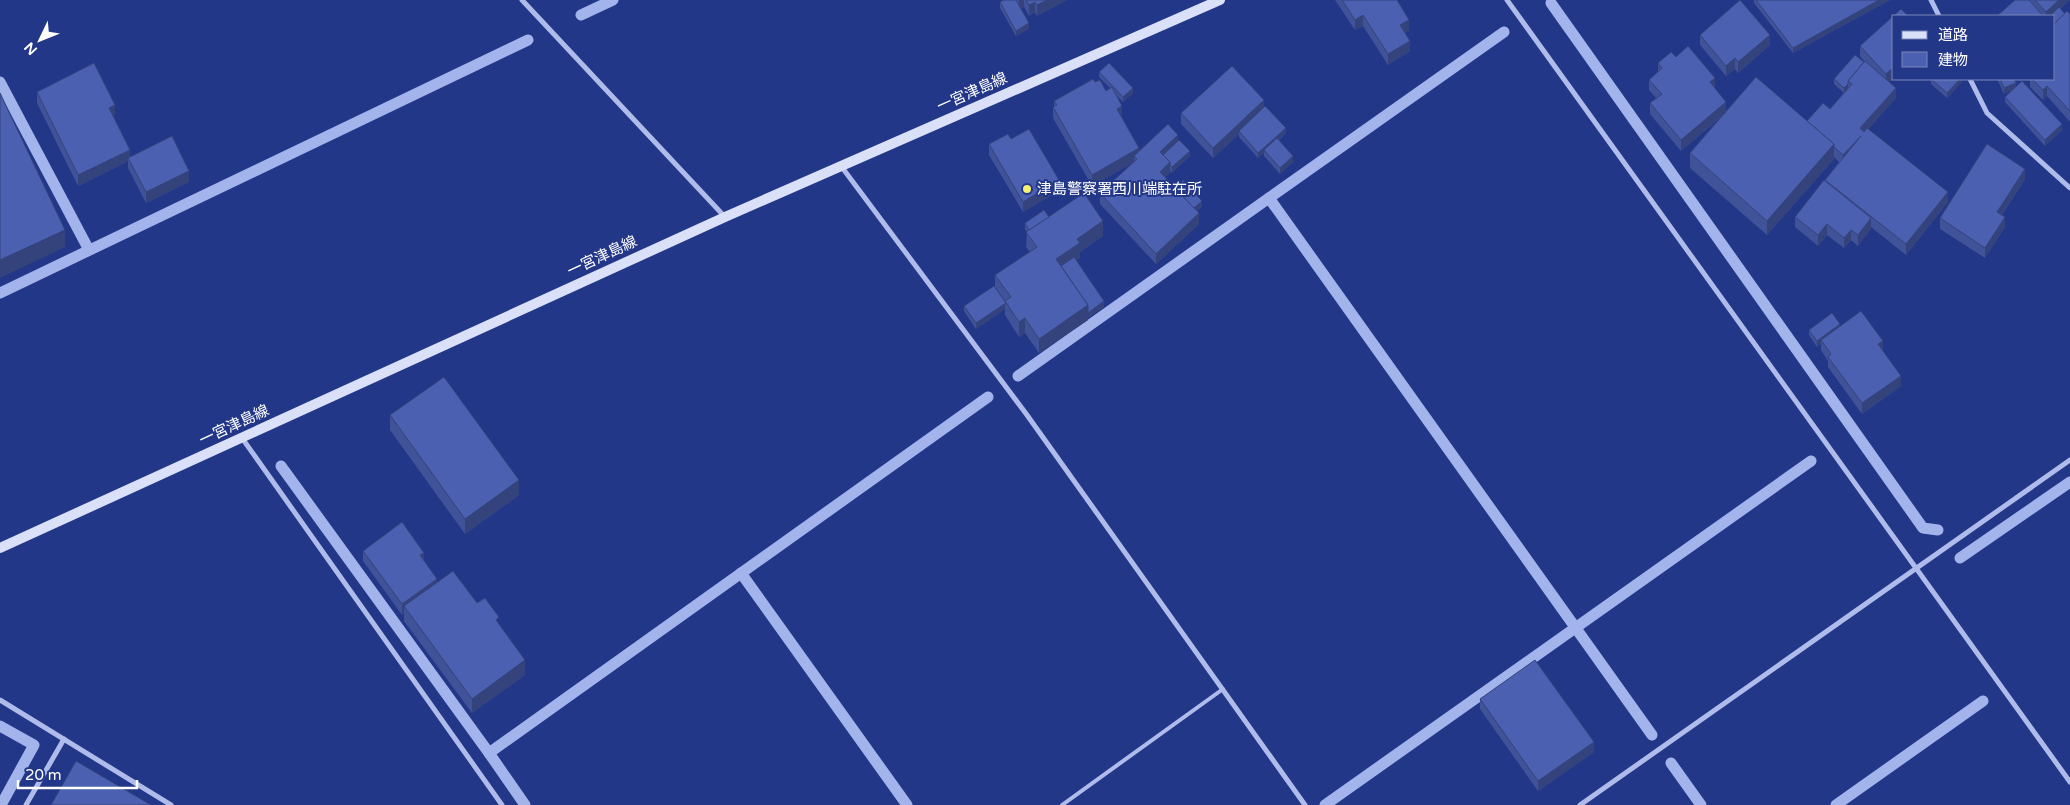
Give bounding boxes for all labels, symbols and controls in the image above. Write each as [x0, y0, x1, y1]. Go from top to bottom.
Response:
north arrow [15, 15, 65, 65]
legend [1892, 15, 2055, 80]
text: 道路 [1938, 26, 1968, 44]
text: N [21, 39, 41, 58]
text: 建物 [1938, 51, 1968, 69]
street label: 一宮津島線 [934, 69, 1010, 115]
place label: 津島警察署西川端駐在所 [1037, 180, 1202, 198]
marker: 津島警察署西川端駐在所 [1021, 183, 1033, 195]
street label: 一宮津島線 [564, 232, 640, 280]
street label: 一宮津島線 [196, 401, 272, 449]
scale bar [18, 758, 136, 790]
text: 20 m [25, 766, 62, 784]

